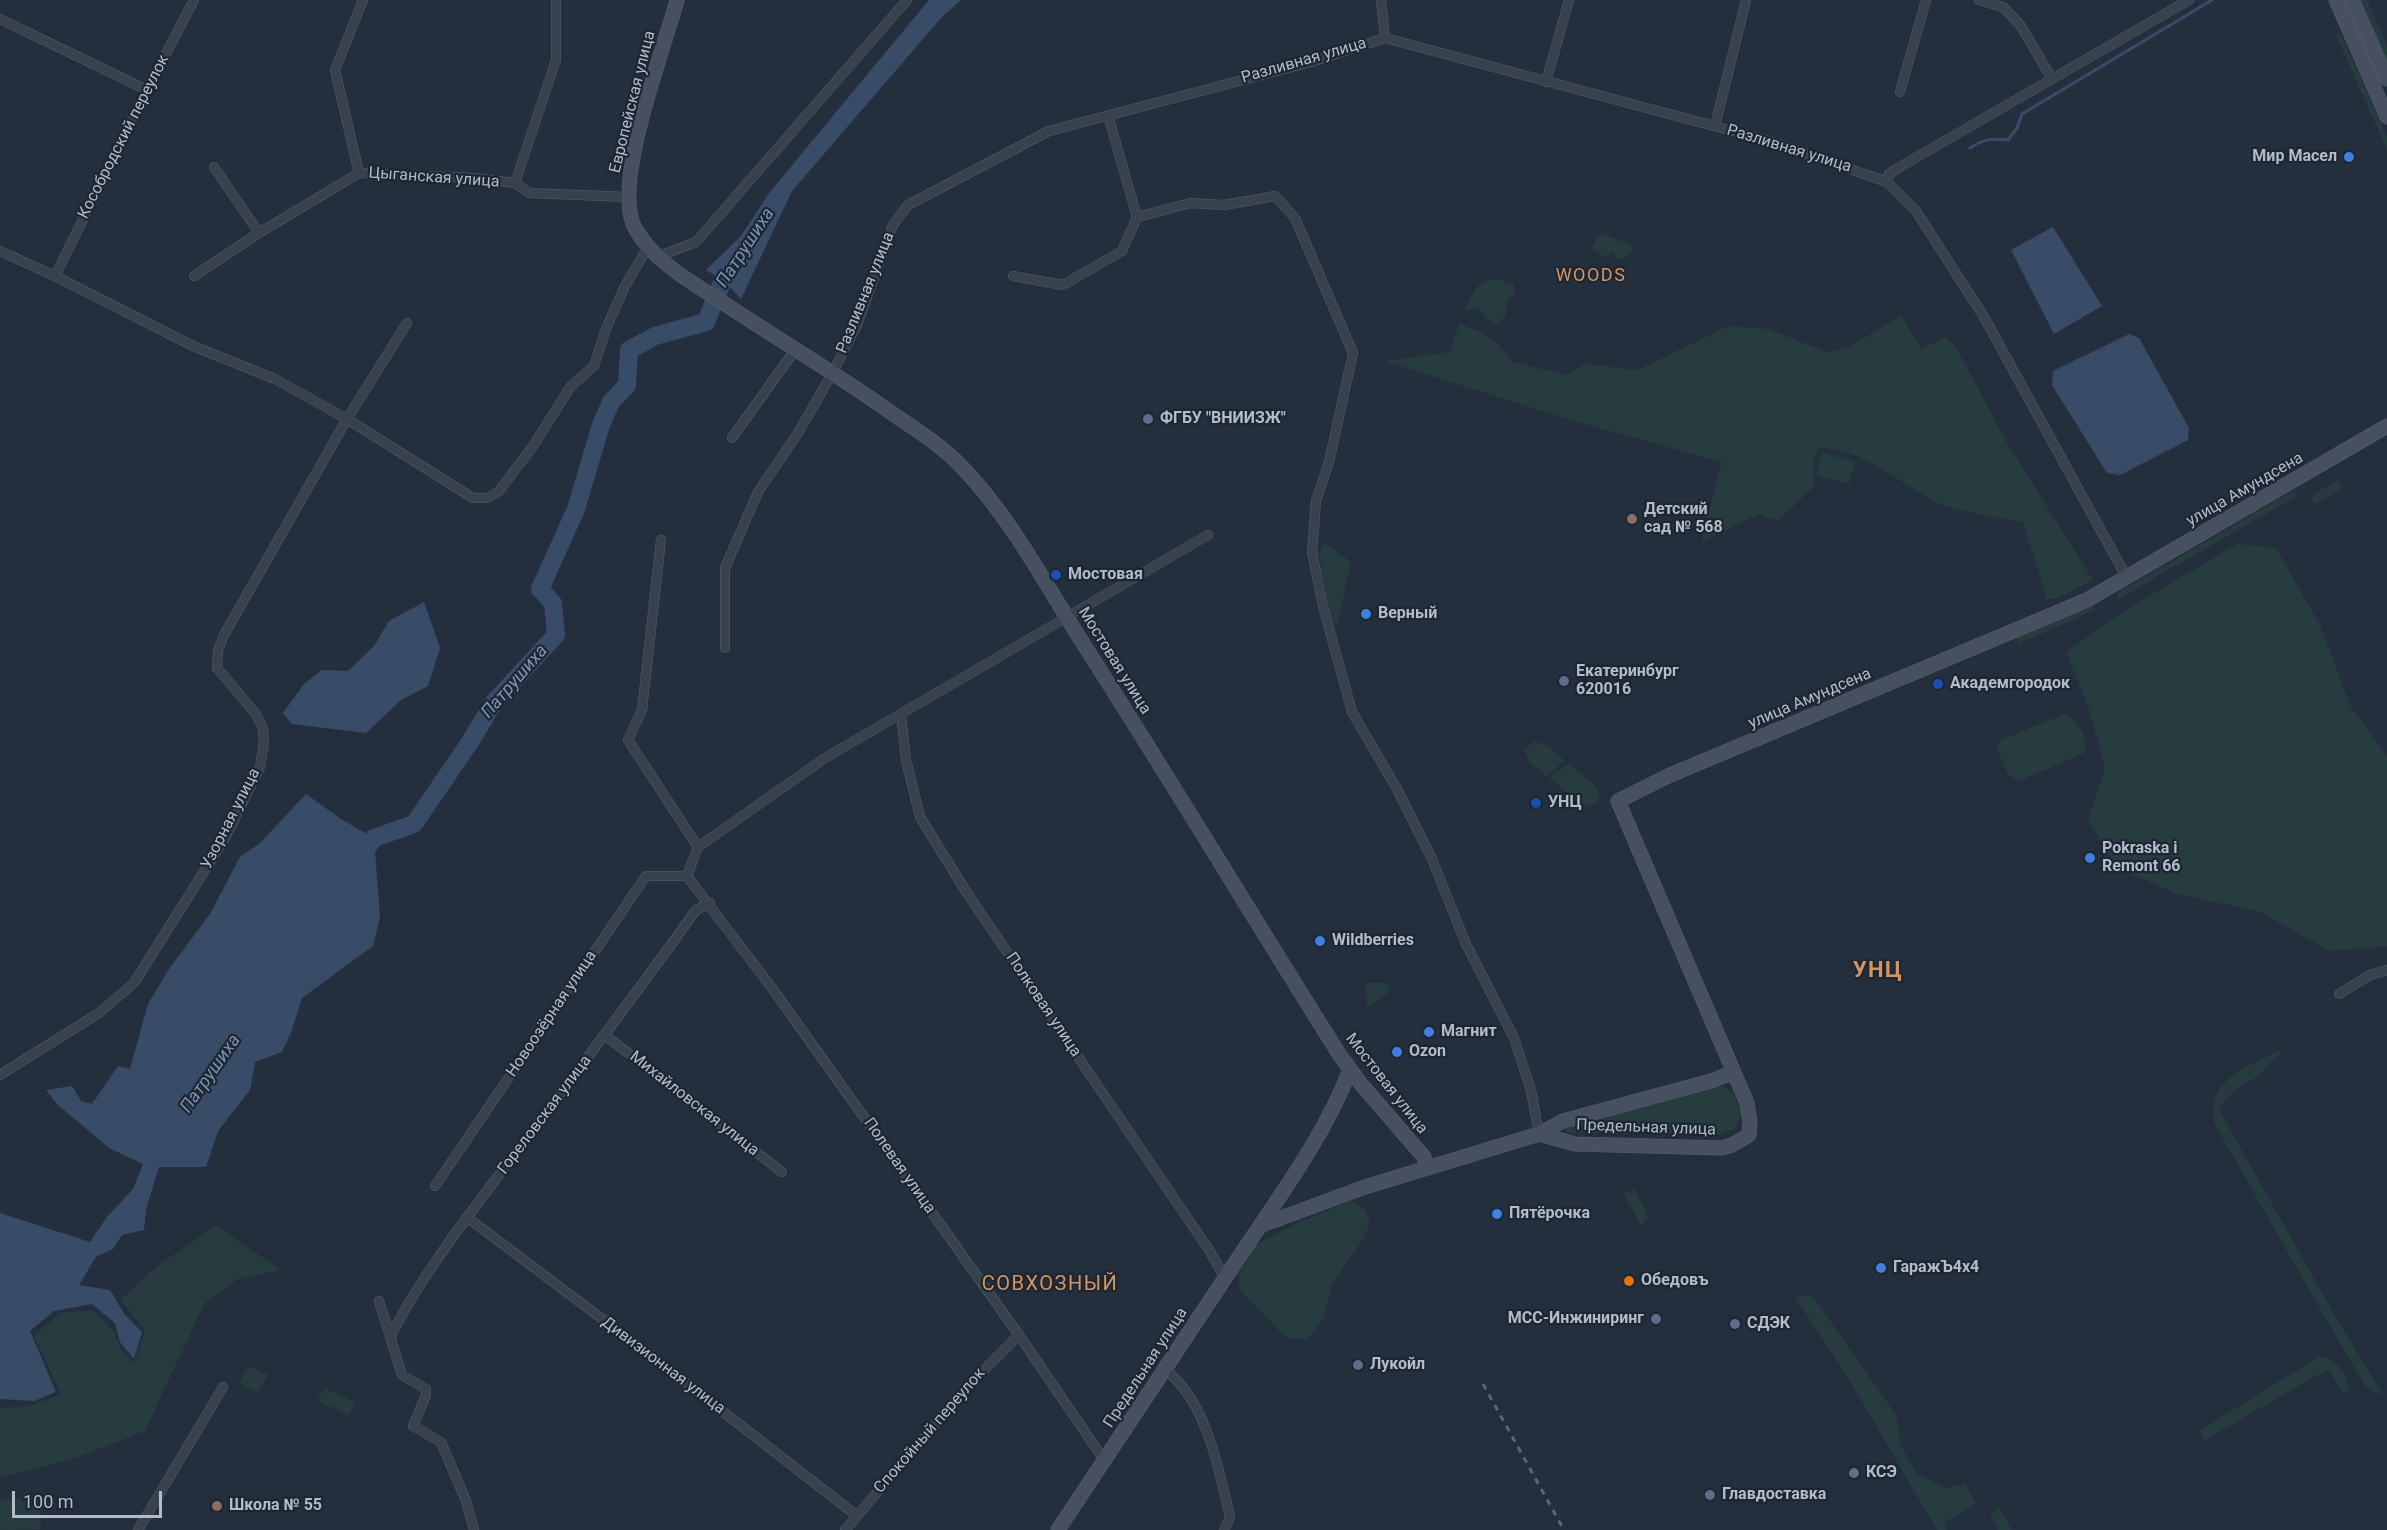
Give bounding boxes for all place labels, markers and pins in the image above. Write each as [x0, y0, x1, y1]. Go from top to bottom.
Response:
place label: Мир Масел [2252, 147, 2337, 167]
marker: Мир Масел [2342, 150, 2356, 164]
place label: ФГБУ "ВНИИЗЖ" [1160, 409, 1286, 429]
marker: ФГБУ "ВНИИЗЖ" [1141, 412, 1155, 426]
place label: Детский сад № 568 [1644, 500, 1723, 538]
marker: Детский сад № 568 [1625, 512, 1639, 526]
place label: Мостовая [1068, 565, 1143, 585]
marker: Мостовая [1049, 568, 1063, 582]
place label: Верный [1378, 604, 1437, 624]
marker: Верный [1359, 607, 1373, 621]
place label: Екатеринбург 620016 [1576, 662, 1679, 700]
marker: Екатеринбург 620016 [1557, 674, 1571, 688]
place label: Академгородок [1950, 674, 2070, 694]
marker: Академгородок [1931, 677, 1945, 691]
place label: УНЦ [1548, 793, 1582, 813]
marker: УНЦ [1529, 796, 1543, 810]
place label: Pokraska i Remont 66 [2102, 839, 2180, 877]
marker: Pokraska i Remont 66 [2083, 851, 2097, 865]
place label: Wildberries [1332, 931, 1414, 951]
marker: Wildberries [1313, 934, 1327, 948]
place label: Магнит [1441, 1022, 1497, 1042]
marker: Магнит [1422, 1025, 1436, 1039]
place label: Ozon [1409, 1042, 1446, 1062]
marker: Ozon [1390, 1045, 1404, 1059]
place label: Пятёрочка [1509, 1204, 1590, 1224]
marker: Пятёрочка [1490, 1207, 1504, 1221]
place label: ГаражЪ4х4 [1893, 1258, 1979, 1278]
marker: ГаражЪ4х4 [1874, 1261, 1888, 1275]
place label: Обедовъ [1641, 1271, 1708, 1291]
marker: Обедовъ [1622, 1274, 1636, 1288]
place label: МСС-Инжиниринг [1508, 1309, 1644, 1329]
marker: МСС-Инжиниринг [1649, 1312, 1663, 1326]
place label: СДЭК [1747, 1314, 1790, 1334]
marker: СДЭК [1728, 1317, 1742, 1331]
place label: Лукойл [1370, 1355, 1425, 1375]
marker: Лукойл [1351, 1358, 1365, 1372]
place label: КСЭ [1866, 1463, 1897, 1483]
marker: КСЭ [1847, 1466, 1861, 1480]
place label: Главдоставка [1722, 1485, 1826, 1505]
marker: Главдоставка [1703, 1488, 1717, 1502]
place label: Школа № 55 [229, 1496, 322, 1516]
marker: Школа № 55 [210, 1499, 224, 1513]

